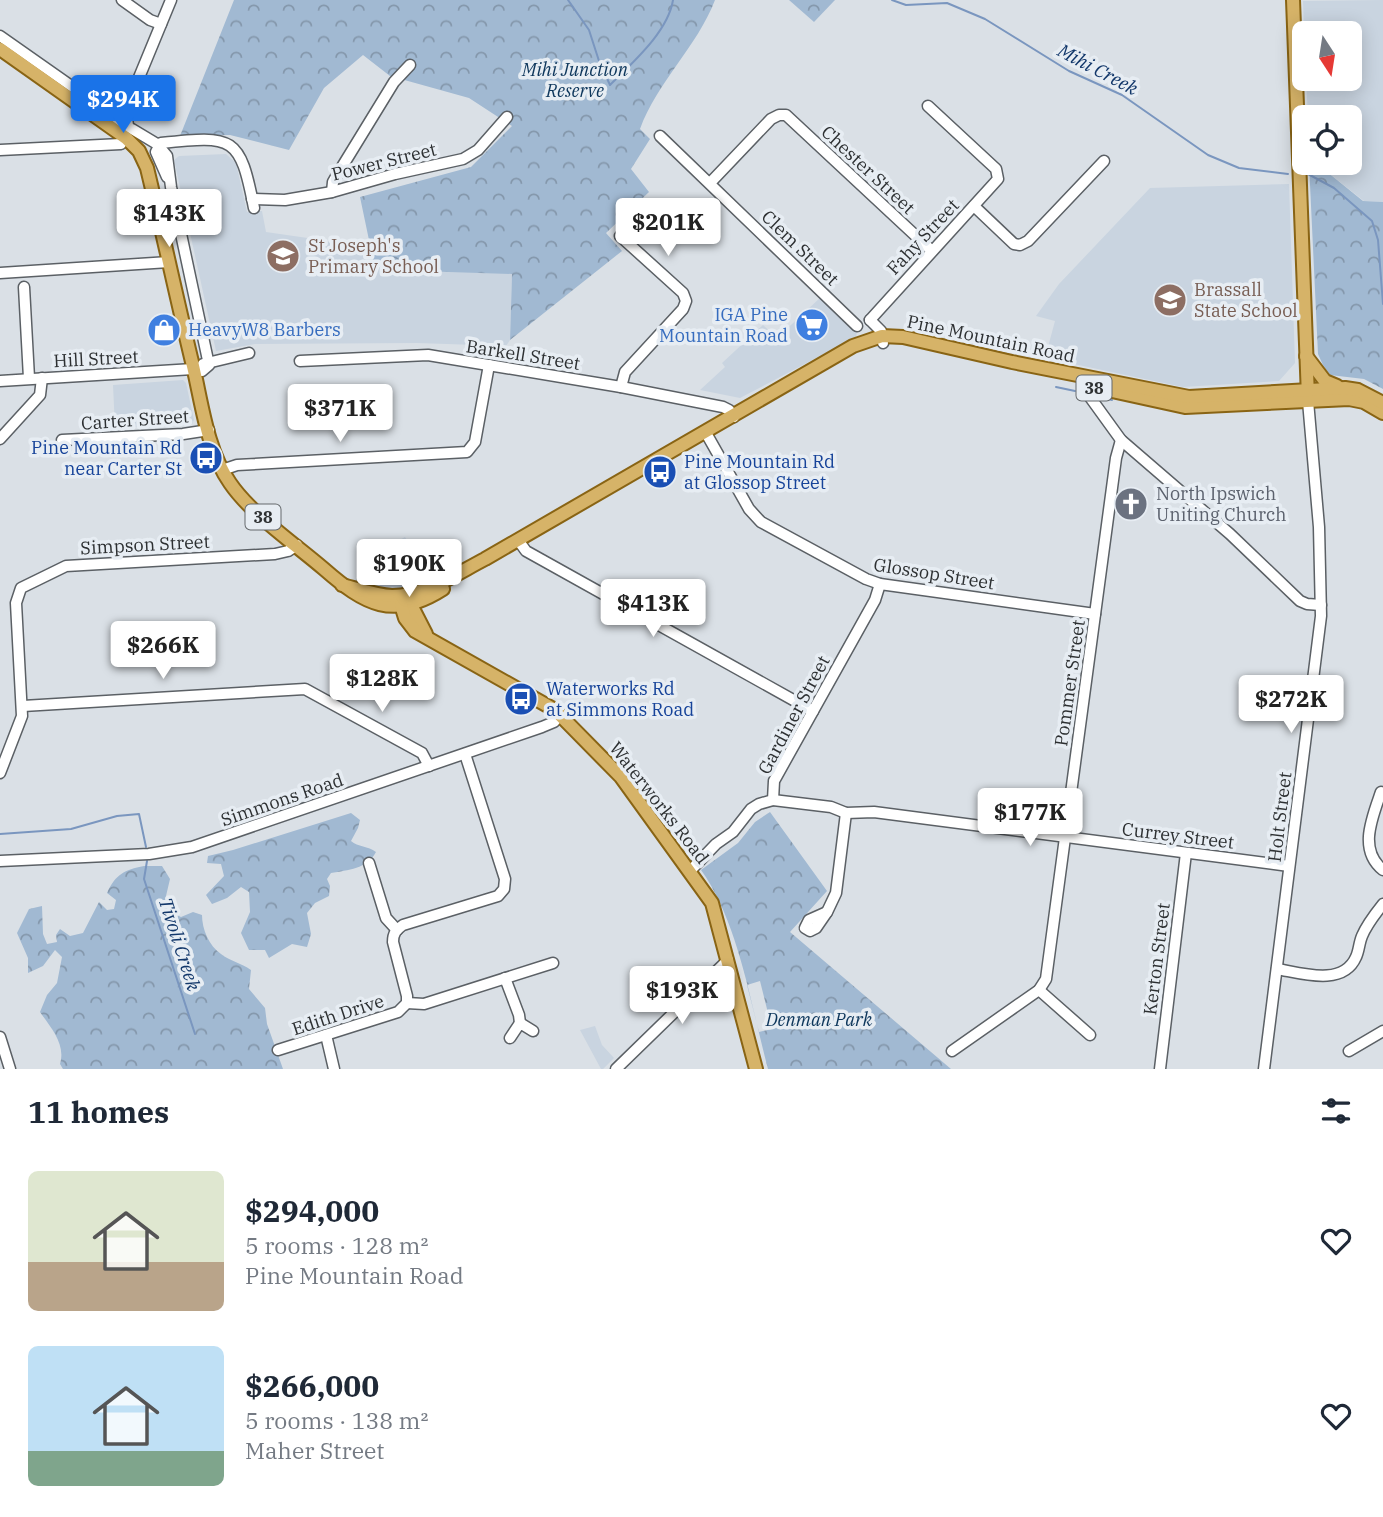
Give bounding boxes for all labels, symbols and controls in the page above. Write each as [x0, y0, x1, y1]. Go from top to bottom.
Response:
north arrow [1292, 21, 1362, 91]
map controls [1292, 21, 1362, 175]
water label: Mihi Creek [1053, 37, 1143, 101]
park label: Mihi Junction Reserve [521, 58, 629, 102]
pin: $294K [74, 76, 172, 135]
text: $294K [87, 83, 159, 113]
button: locate [1292, 105, 1362, 175]
street label: Chester Street [817, 120, 920, 219]
street label: Power Street [329, 137, 439, 186]
pin: $143K [120, 190, 218, 249]
street label: Fahy Street [882, 194, 964, 280]
text: $143K [133, 197, 205, 227]
pin: $201K [619, 198, 717, 258]
street label: Clem Street [757, 205, 844, 290]
text: $201K [632, 206, 704, 236]
place label: St Joseph's Primary School [308, 234, 439, 278]
school or university icon: St Joseph's Primary School [264, 237, 302, 275]
place label: Brassall State School [1194, 278, 1298, 322]
school or university icon: Brassall State School [1151, 281, 1189, 319]
place label: IGA Pine Mountain Road [659, 303, 788, 347]
supermarket icon: IGA Pine Mountain Road [793, 306, 831, 344]
street label: Pine Mountain Road [905, 309, 1077, 368]
shop icon: HeavyW8 Barbers [145, 311, 183, 349]
place label: HeavyW8 Barbers [188, 318, 341, 341]
street label: Barkell Street [464, 334, 582, 375]
street label: Hill Street [53, 345, 139, 372]
road number: 38 [1076, 376, 1112, 400]
pin: $371K [291, 384, 389, 444]
text: $371K [304, 392, 376, 422]
street label: Carter Street [80, 404, 190, 435]
place label: Pine Mountain Rd near Carter St [31, 436, 182, 480]
bus stop icon: Pine Mountain Rd near Carter St [187, 439, 225, 477]
place label: Pine Mountain Rd at Glossop Street [684, 450, 835, 494]
bus stop icon: Pine Mountain Rd at Glossop Street [641, 453, 679, 491]
place label: North Ipswich Uniting Church [1156, 482, 1286, 526]
church icon: North Ipswich Uniting Church [1112, 485, 1150, 523]
road number: 38 [246, 504, 280, 530]
street label: Simpson Street [80, 530, 210, 559]
pin: $190K [360, 540, 458, 599]
text: $190K [373, 547, 445, 577]
street label: Glossop Street [872, 553, 996, 594]
pin: $413K [604, 580, 702, 639]
text: $413K [617, 587, 689, 617]
street label: Pommer Street [1049, 618, 1090, 748]
pin: $266K [114, 622, 212, 681]
text: $266K [127, 629, 199, 659]
street label: Gardiner Street [753, 651, 835, 778]
pin: $128K [333, 654, 431, 714]
text: $128K [346, 662, 418, 692]
pin: $272K [1242, 676, 1340, 735]
place label: Waterworks Rd at Simmons Road [546, 677, 694, 721]
bus stop icon: Waterworks Rd at Simmons Road [502, 680, 540, 718]
text: $272K [1255, 683, 1327, 713]
street label: Waterworks Road [604, 737, 714, 868]
street label: Simmons Road [218, 768, 346, 831]
street label: Holt Street [1263, 770, 1296, 863]
pin: $177K [981, 788, 1079, 848]
text: $177K [994, 796, 1066, 826]
street label: Currey Street [1121, 817, 1235, 854]
water label: Tivoli Creek [154, 894, 207, 994]
street label: Kerton Street [1138, 902, 1175, 1016]
pin: $193K [633, 967, 731, 1026]
text: $193K [646, 974, 718, 1004]
street label: Edith Drive [289, 989, 387, 1040]
park label: Denman Park [765, 1008, 873, 1031]
text: 11 homes [28, 1092, 169, 1131]
icon: filters [1317, 1092, 1355, 1130]
text: $294,000 [245, 1191, 379, 1230]
icon: home [84, 1199, 168, 1283]
icon: heart [1317, 1222, 1355, 1260]
text: 5 rooms · 128 m² [245, 1230, 428, 1260]
text: Pine Mountain Road [245, 1260, 464, 1290]
text: $266,000 [245, 1366, 379, 1405]
icon: home [84, 1374, 168, 1458]
icon: heart [1317, 1397, 1355, 1435]
text: 5 rooms · 138 m² [245, 1405, 428, 1435]
text: Maher Street [245, 1435, 384, 1465]

